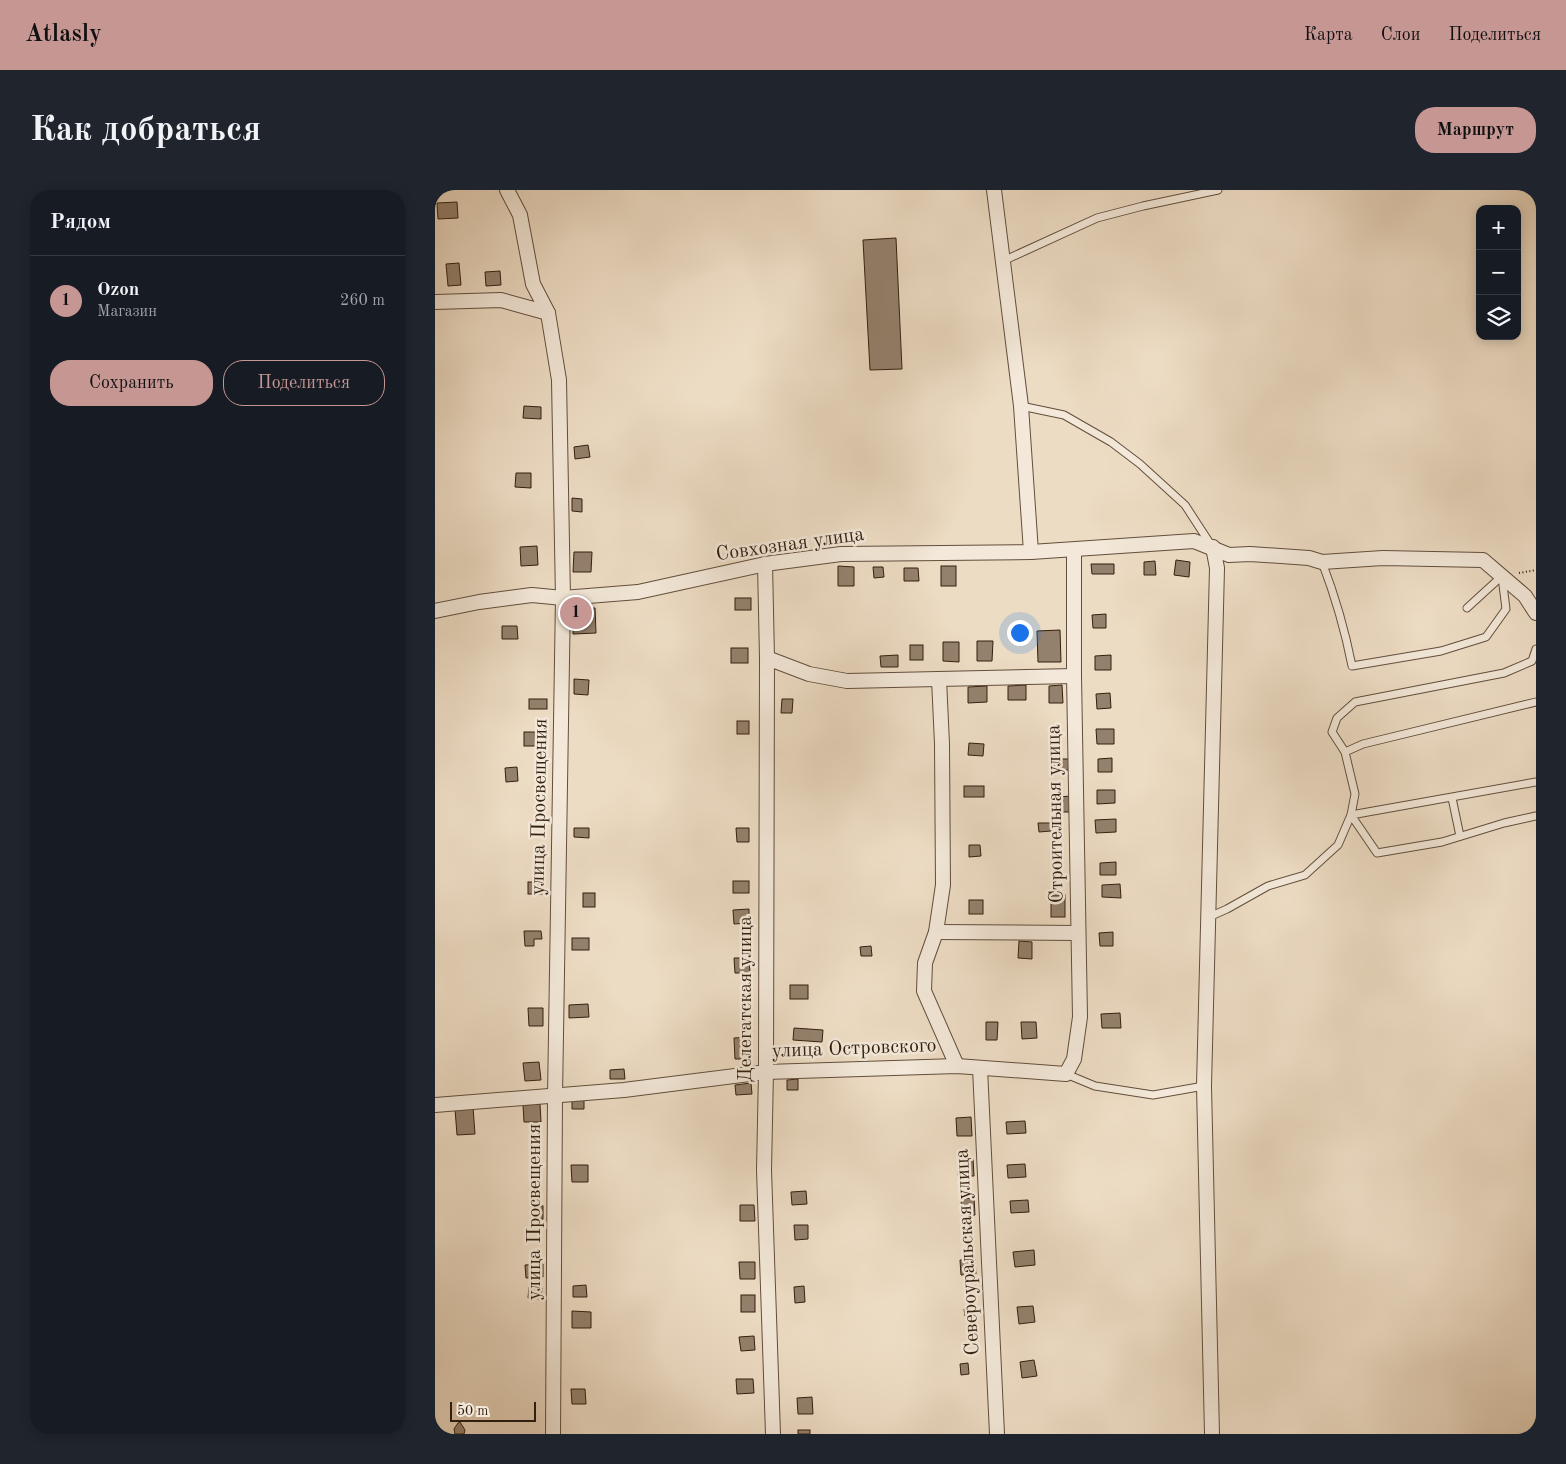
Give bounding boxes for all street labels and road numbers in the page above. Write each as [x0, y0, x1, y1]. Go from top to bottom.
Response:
street label: Совхозная улица [715, 525, 865, 565]
street label: улица Просвещения [528, 718, 552, 896]
street label: Строительная улица [1044, 724, 1068, 904]
street label: Делегатская улица [736, 916, 756, 1082]
street label: улица Островского [771, 1036, 937, 1062]
street label: улица Просвещения [525, 1124, 545, 1300]
street label: Североуральская улица [953, 1148, 983, 1356]

